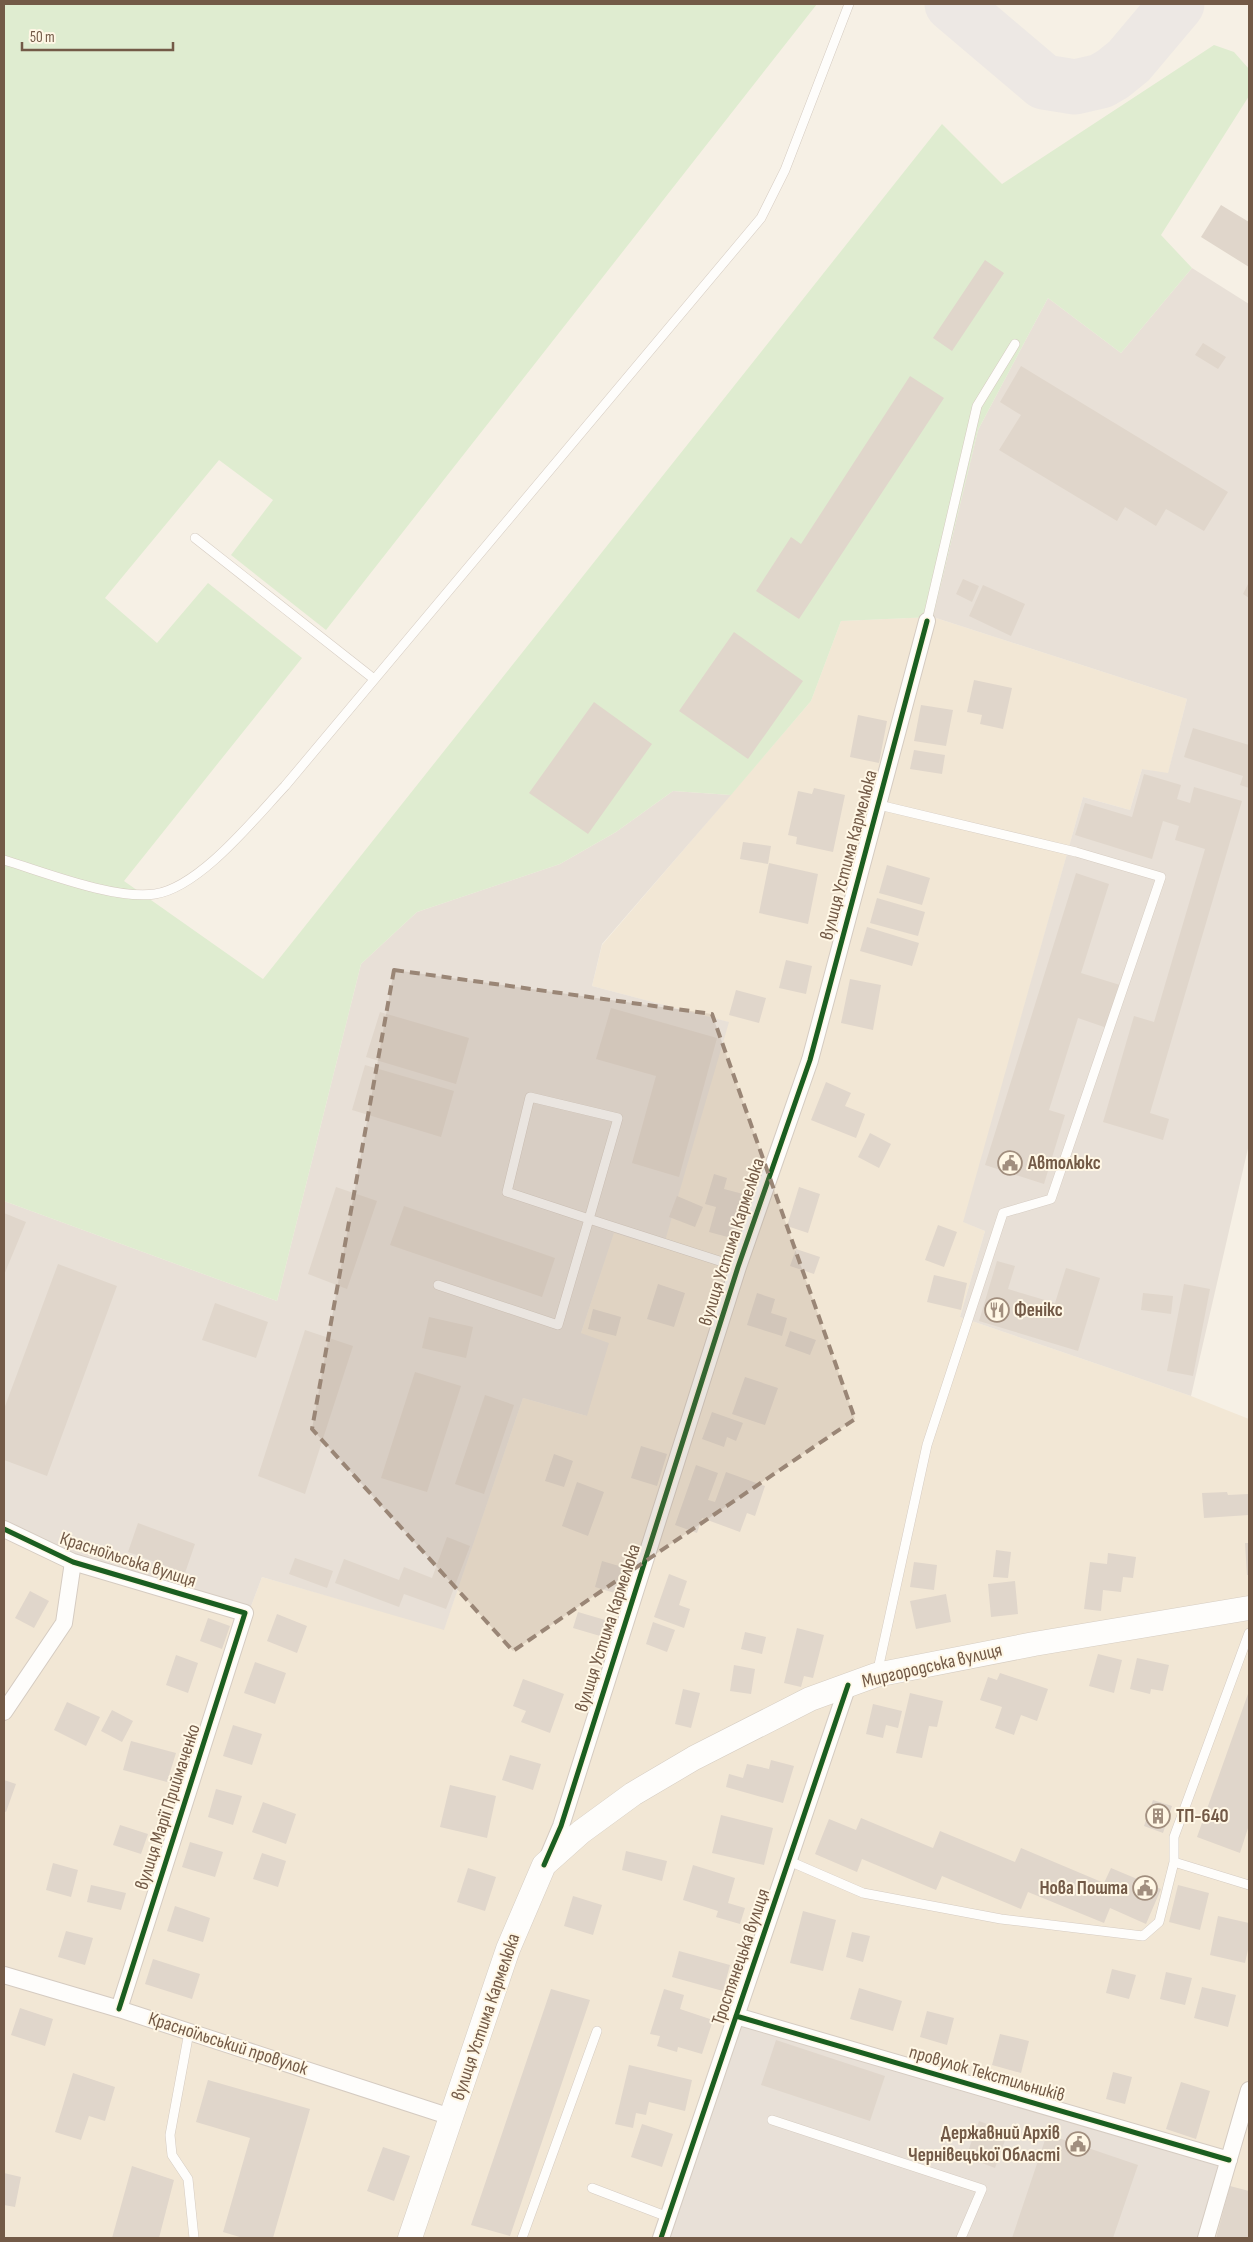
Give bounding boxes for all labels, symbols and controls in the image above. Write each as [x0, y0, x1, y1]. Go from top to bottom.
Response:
scale bar [22, 20, 174, 52]
text: 50 m [30, 28, 55, 47]
street label: вулиця Устима Кармелюка [815, 768, 883, 942]
public building icon: Автолюкс [997, 1150, 1023, 1176]
place label: Автолюкс [1027, 1152, 1101, 1175]
street label: вулиця Устима Кармелюка [694, 1155, 770, 1329]
restaurant icon: Фенікс [984, 1297, 1010, 1323]
place label: Фенікс [1014, 1299, 1063, 1322]
street label: Красноїльська вулиця [57, 1527, 199, 1593]
street label: вулиця Устима Кармелюка [570, 1541, 646, 1715]
street label: Миргородська вулиця [860, 1639, 1004, 1693]
street label: вулиця Марії Приймаченко [130, 1721, 206, 1893]
building icon: ТП-640 [1145, 1803, 1171, 1829]
place label: ТП-640 [1176, 1805, 1229, 1828]
public building icon: Нова Пошта [1132, 1875, 1158, 1901]
place label: Нова Пошта [1039, 1877, 1128, 1900]
street label: Тростянецька вулиця [707, 1886, 775, 2028]
street label: вулиця Устима Кармелюка [447, 1931, 525, 2103]
street label: Красноїльський провулок [145, 2007, 311, 2081]
street label: провулок Текстильників [906, 2041, 1068, 2107]
place label: Державний Архів Чернівецької Області [908, 2122, 1060, 2167]
public building icon: Державний Архів Чернівецької Області [1065, 2131, 1091, 2157]

